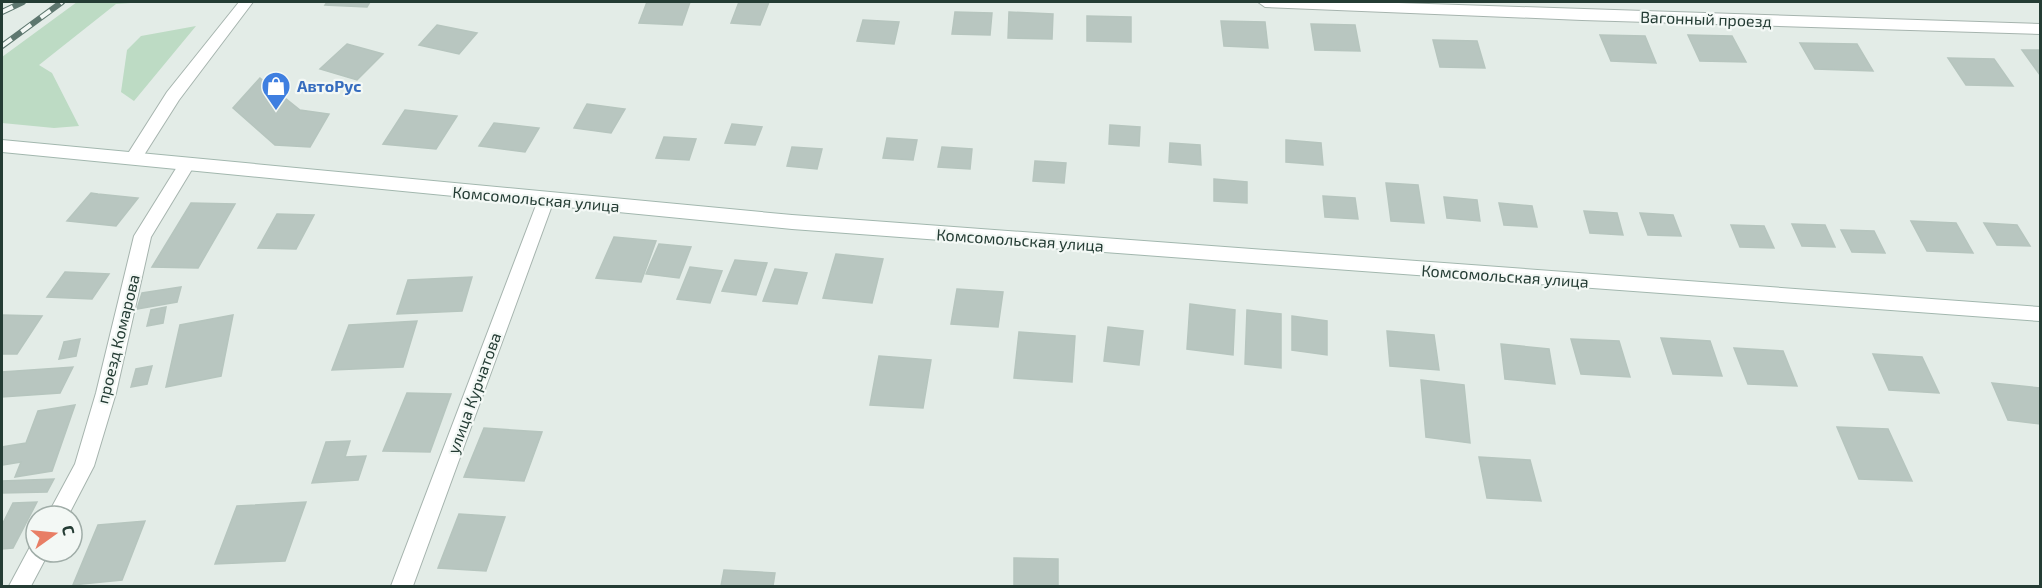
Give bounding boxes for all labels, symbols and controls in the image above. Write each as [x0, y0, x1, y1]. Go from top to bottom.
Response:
street label: Вагонный проезд [1640, 7, 1772, 30]
shop icon: АвтоРус [260, 70, 292, 112]
place label: АвтоРус [297, 76, 361, 95]
street label: Комсомольская улица [452, 182, 620, 216]
street label: Комсомольская улица [936, 224, 1104, 256]
street label: Комсомольская улица [1421, 260, 1589, 292]
street label: проезд Комарова [92, 272, 143, 406]
street label: улица Курчатова [443, 330, 505, 456]
north arrow [24, 504, 84, 564]
text: С [59, 523, 79, 537]

